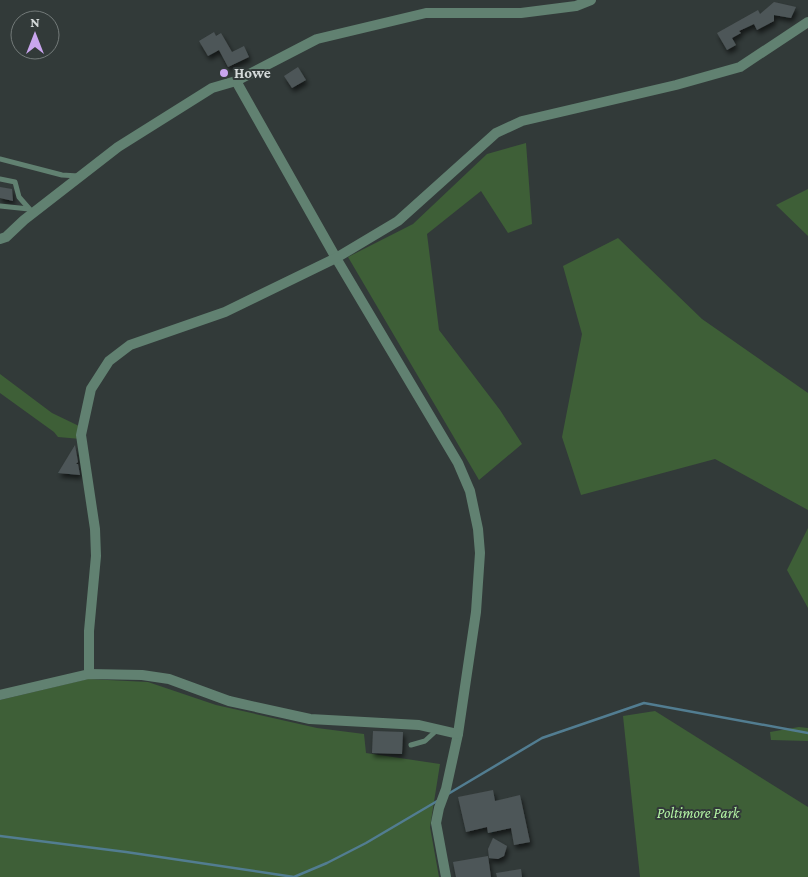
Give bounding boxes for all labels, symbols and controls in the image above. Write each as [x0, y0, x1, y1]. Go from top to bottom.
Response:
north arrow [10, 10, 60, 60]
text: N [30, 14, 40, 30]
place label: Howe [234, 65, 271, 81]
marker: Howe [218, 67, 230, 79]
park label: Poltimore Park [657, 805, 741, 821]

